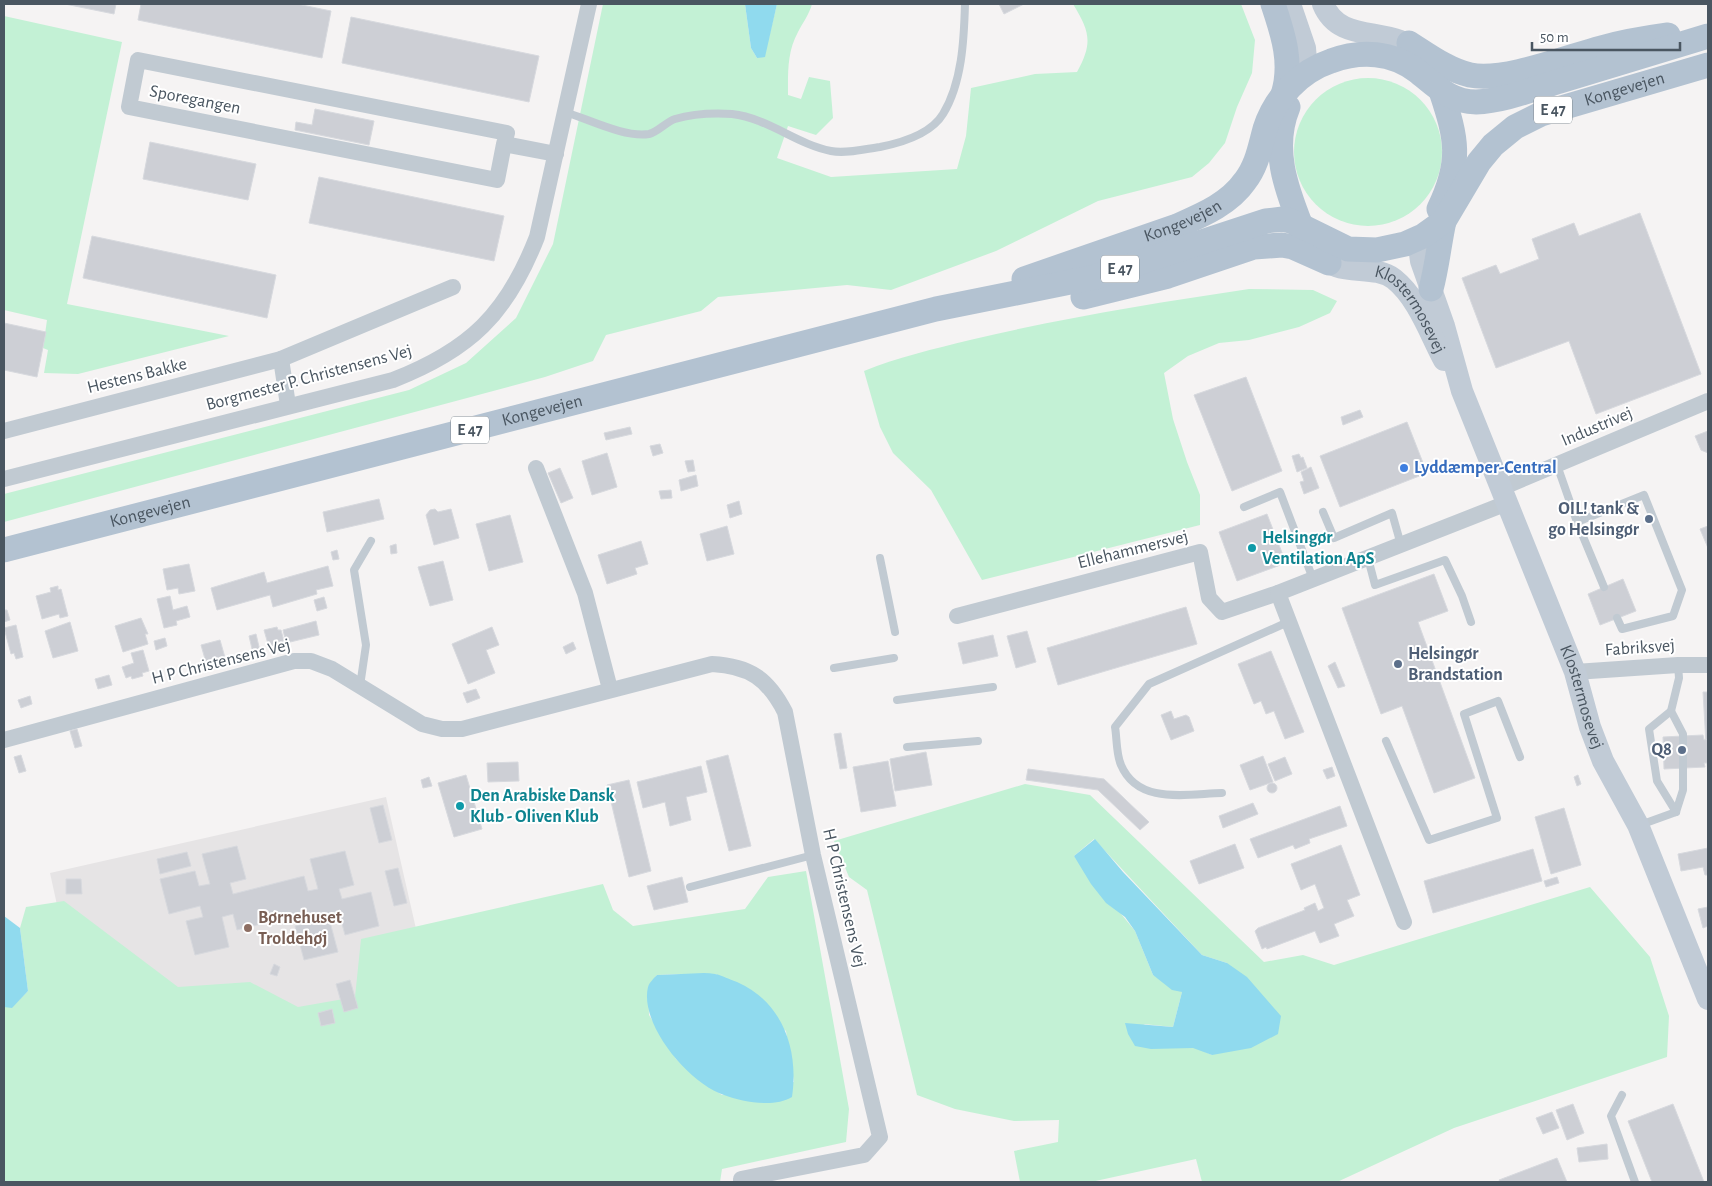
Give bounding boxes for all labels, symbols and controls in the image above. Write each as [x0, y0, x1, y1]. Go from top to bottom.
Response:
scale bar [1532, 20, 1680, 52]
text: 50 m [1540, 30, 1569, 45]
street label: Kongevejen [1582, 69, 1667, 110]
street label: Sporegangen [148, 82, 242, 118]
road number: E 47 [1534, 96, 1572, 124]
street label: Kongevejen [1142, 197, 1225, 246]
road number: E 47 [1101, 255, 1139, 282]
street label: Klostermosevej [1373, 263, 1448, 357]
street label: Borgmester P. Christensens Vej [204, 342, 414, 414]
street label: Hestens Bakke [85, 355, 189, 397]
street label: Kongevejen [500, 392, 585, 430]
street label: Industrivej [1559, 404, 1635, 450]
road number: E 47 [451, 416, 489, 444]
place label: Lyddæmper-Central [1414, 459, 1557, 477]
marker: Lyddæmper-Central [1398, 462, 1410, 474]
street label: Kongevejen [108, 493, 192, 531]
place label: OIL! tank & go Helsingør [1548, 500, 1640, 539]
marker: OIL! tank & go Helsingør [1643, 513, 1655, 525]
street label: Ellehammersvej [1076, 528, 1190, 572]
place label: Helsingør Ventilation ApS [1262, 529, 1374, 568]
marker: Helsingør Ventilation ApS [1246, 542, 1258, 554]
street label: H P Christensens Vej [150, 636, 292, 688]
street label: Fabriksvej [1604, 637, 1676, 659]
street label: Klostermosevej [1556, 642, 1607, 752]
place label: Helsingør Brandstation [1408, 645, 1503, 684]
marker: Helsingør Brandstation [1392, 658, 1404, 670]
place label: Q8 [1651, 741, 1672, 759]
marker: Q8 [1676, 744, 1688, 756]
place label: Den Arabiske Dansk Klub - Oliven Klub [470, 787, 614, 826]
marker: Den Arabiske Dansk Klub - Oliven Klub [454, 800, 466, 812]
street label: H P Christensens Vej [819, 827, 869, 969]
place label: Børnehuset Troldehøj [258, 909, 342, 948]
marker: Børnehuset Troldehøj [242, 922, 254, 934]

